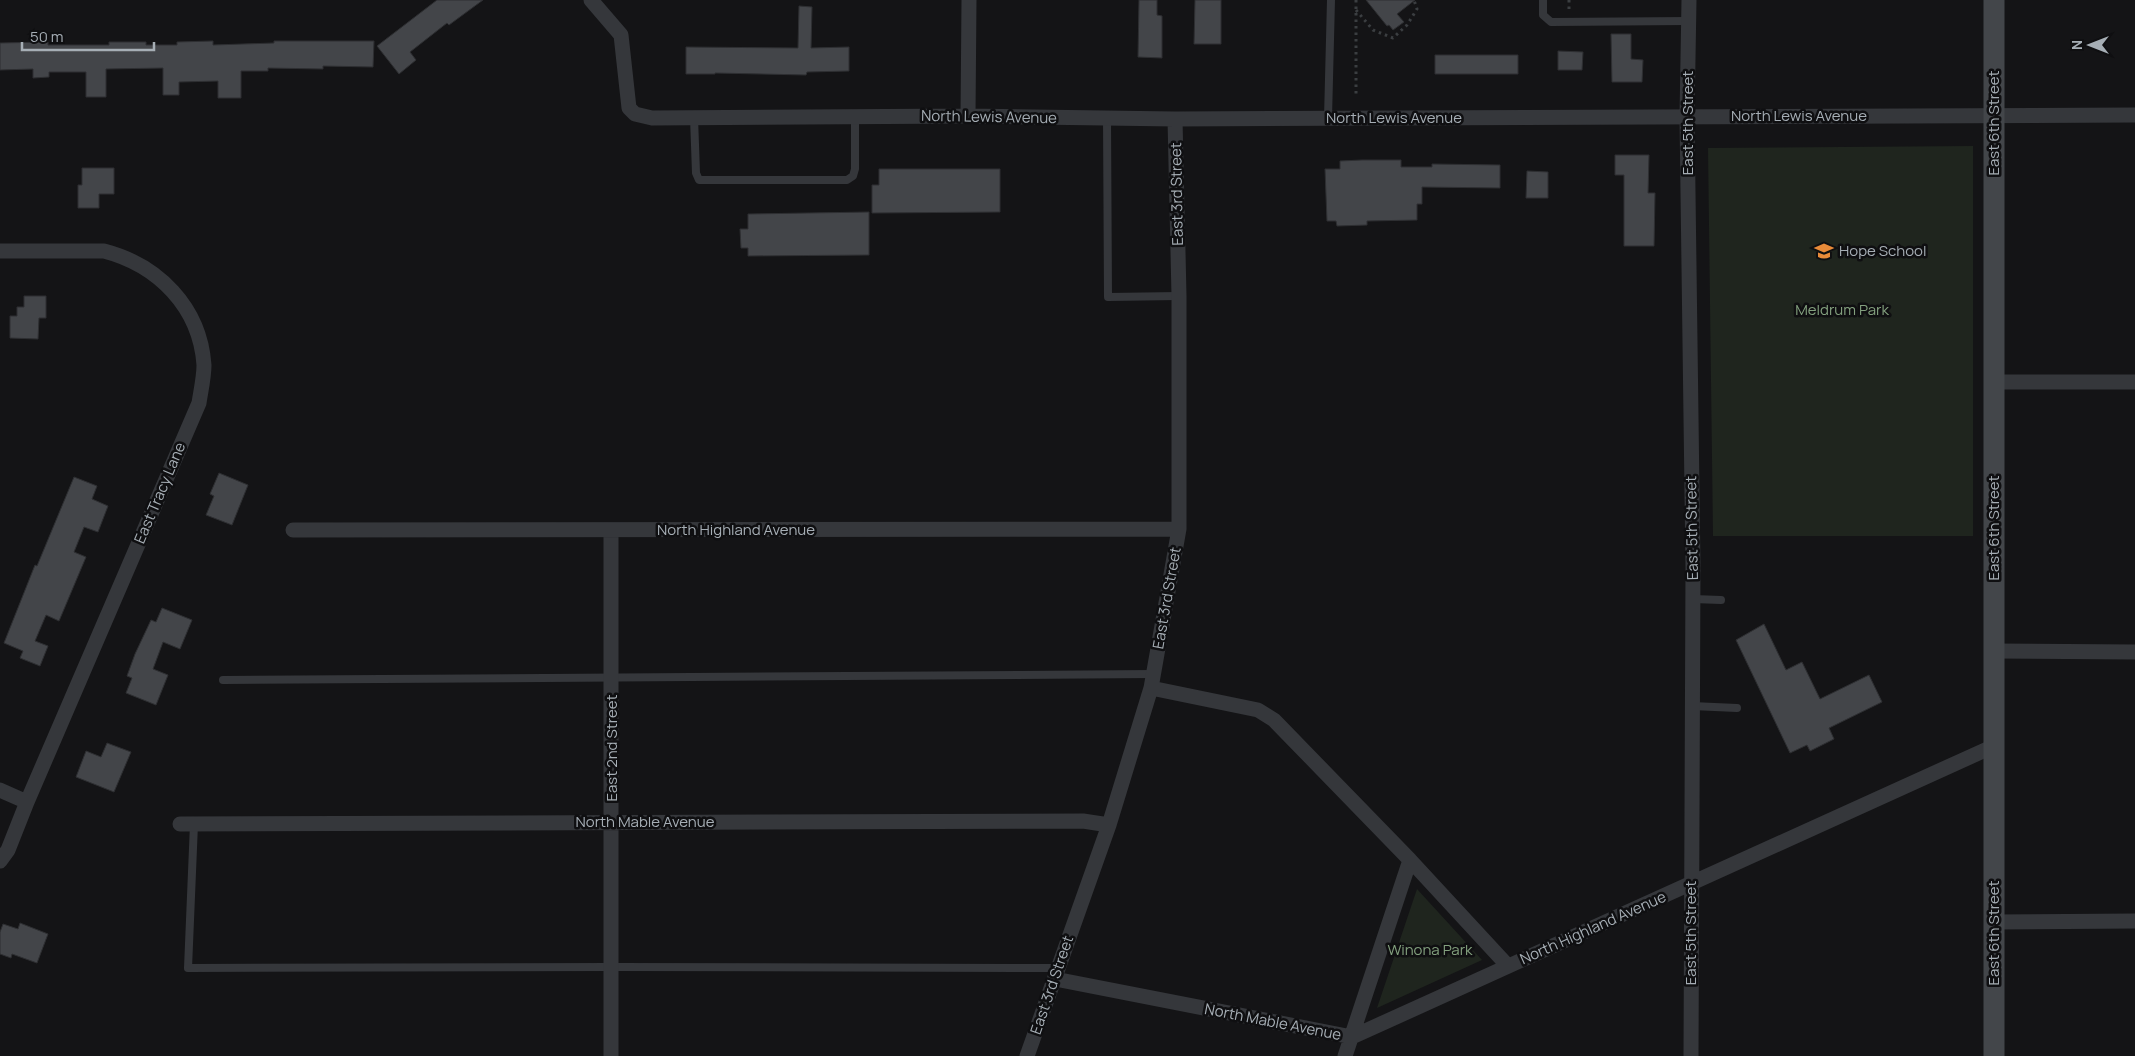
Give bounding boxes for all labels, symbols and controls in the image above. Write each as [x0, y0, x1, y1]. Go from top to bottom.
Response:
scale bar [22, 20, 155, 52]
north arrow [2065, 20, 2115, 70]
text: 50 m [30, 26, 64, 47]
text: N [2067, 40, 2086, 50]
street label: East 6th Street [1983, 70, 2004, 176]
street label: East 5th Street [1677, 71, 1698, 175]
street label: North Lewis Avenue [921, 105, 1057, 128]
street label: North Lewis Avenue [1731, 105, 1867, 126]
street label: North Lewis Avenue [1326, 107, 1462, 128]
street label: East 3rd Street [1165, 142, 1188, 246]
school or university icon: Hope School [1813, 240, 1835, 262]
place label: Hope School [1839, 240, 1927, 261]
park label: Meldrum Park [1795, 299, 1889, 320]
street label: East Tracy Lane [129, 439, 190, 547]
street label: East 6th Street [1983, 475, 2004, 581]
street label: East 5th Street [1680, 476, 1703, 580]
street label: North Highland Avenue [657, 519, 815, 540]
street label: East 3rd Street [1147, 545, 1186, 651]
street label: East 2nd Street [601, 694, 622, 802]
street label: North Mable Avenue [576, 811, 715, 832]
street label: East 6th Street [1983, 880, 2004, 986]
street label: East 5th Street [1680, 881, 1701, 985]
street label: North Highland Avenue [1516, 886, 1669, 969]
street label: East 3rd Street [1025, 933, 1078, 1037]
park label: Winona Park [1387, 939, 1473, 960]
street label: North Mable Avenue [1203, 998, 1343, 1045]

